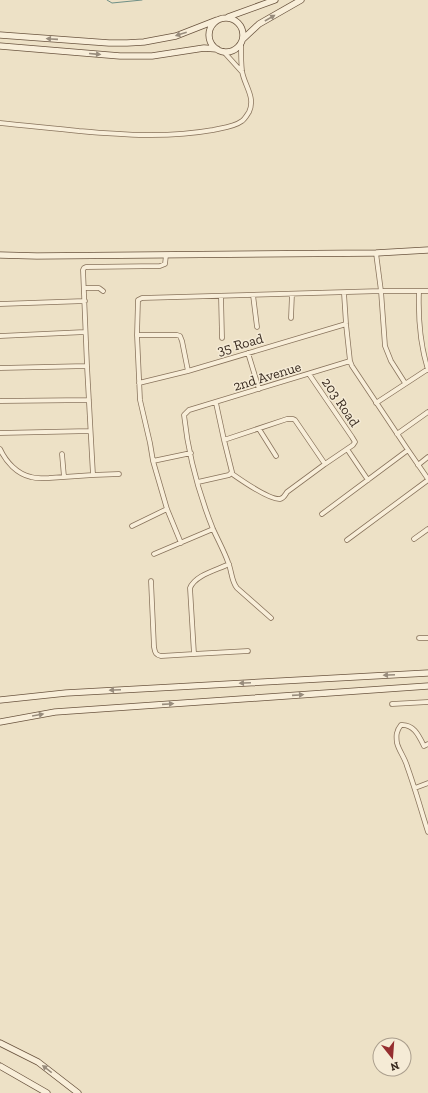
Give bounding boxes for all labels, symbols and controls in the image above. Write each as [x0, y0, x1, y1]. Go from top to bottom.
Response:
one-way arrow [264, 14, 276, 21]
one-way arrow [174, 31, 186, 37]
one-way arrow [46, 35, 58, 42]
one-way arrow [89, 51, 101, 57]
street label: 35 Road [215, 330, 266, 359]
street label: 2nd Avenue [231, 358, 304, 395]
street label: 203 Road [318, 375, 363, 430]
one-way arrow [383, 672, 395, 679]
one-way arrow [239, 680, 251, 687]
one-way arrow [108, 687, 121, 693]
one-way arrow [292, 691, 304, 698]
one-way arrow [162, 701, 174, 708]
one-way arrow [32, 712, 45, 718]
north arrow [372, 1037, 412, 1077]
text: N [388, 1059, 401, 1074]
one-way arrow [42, 1065, 53, 1073]

